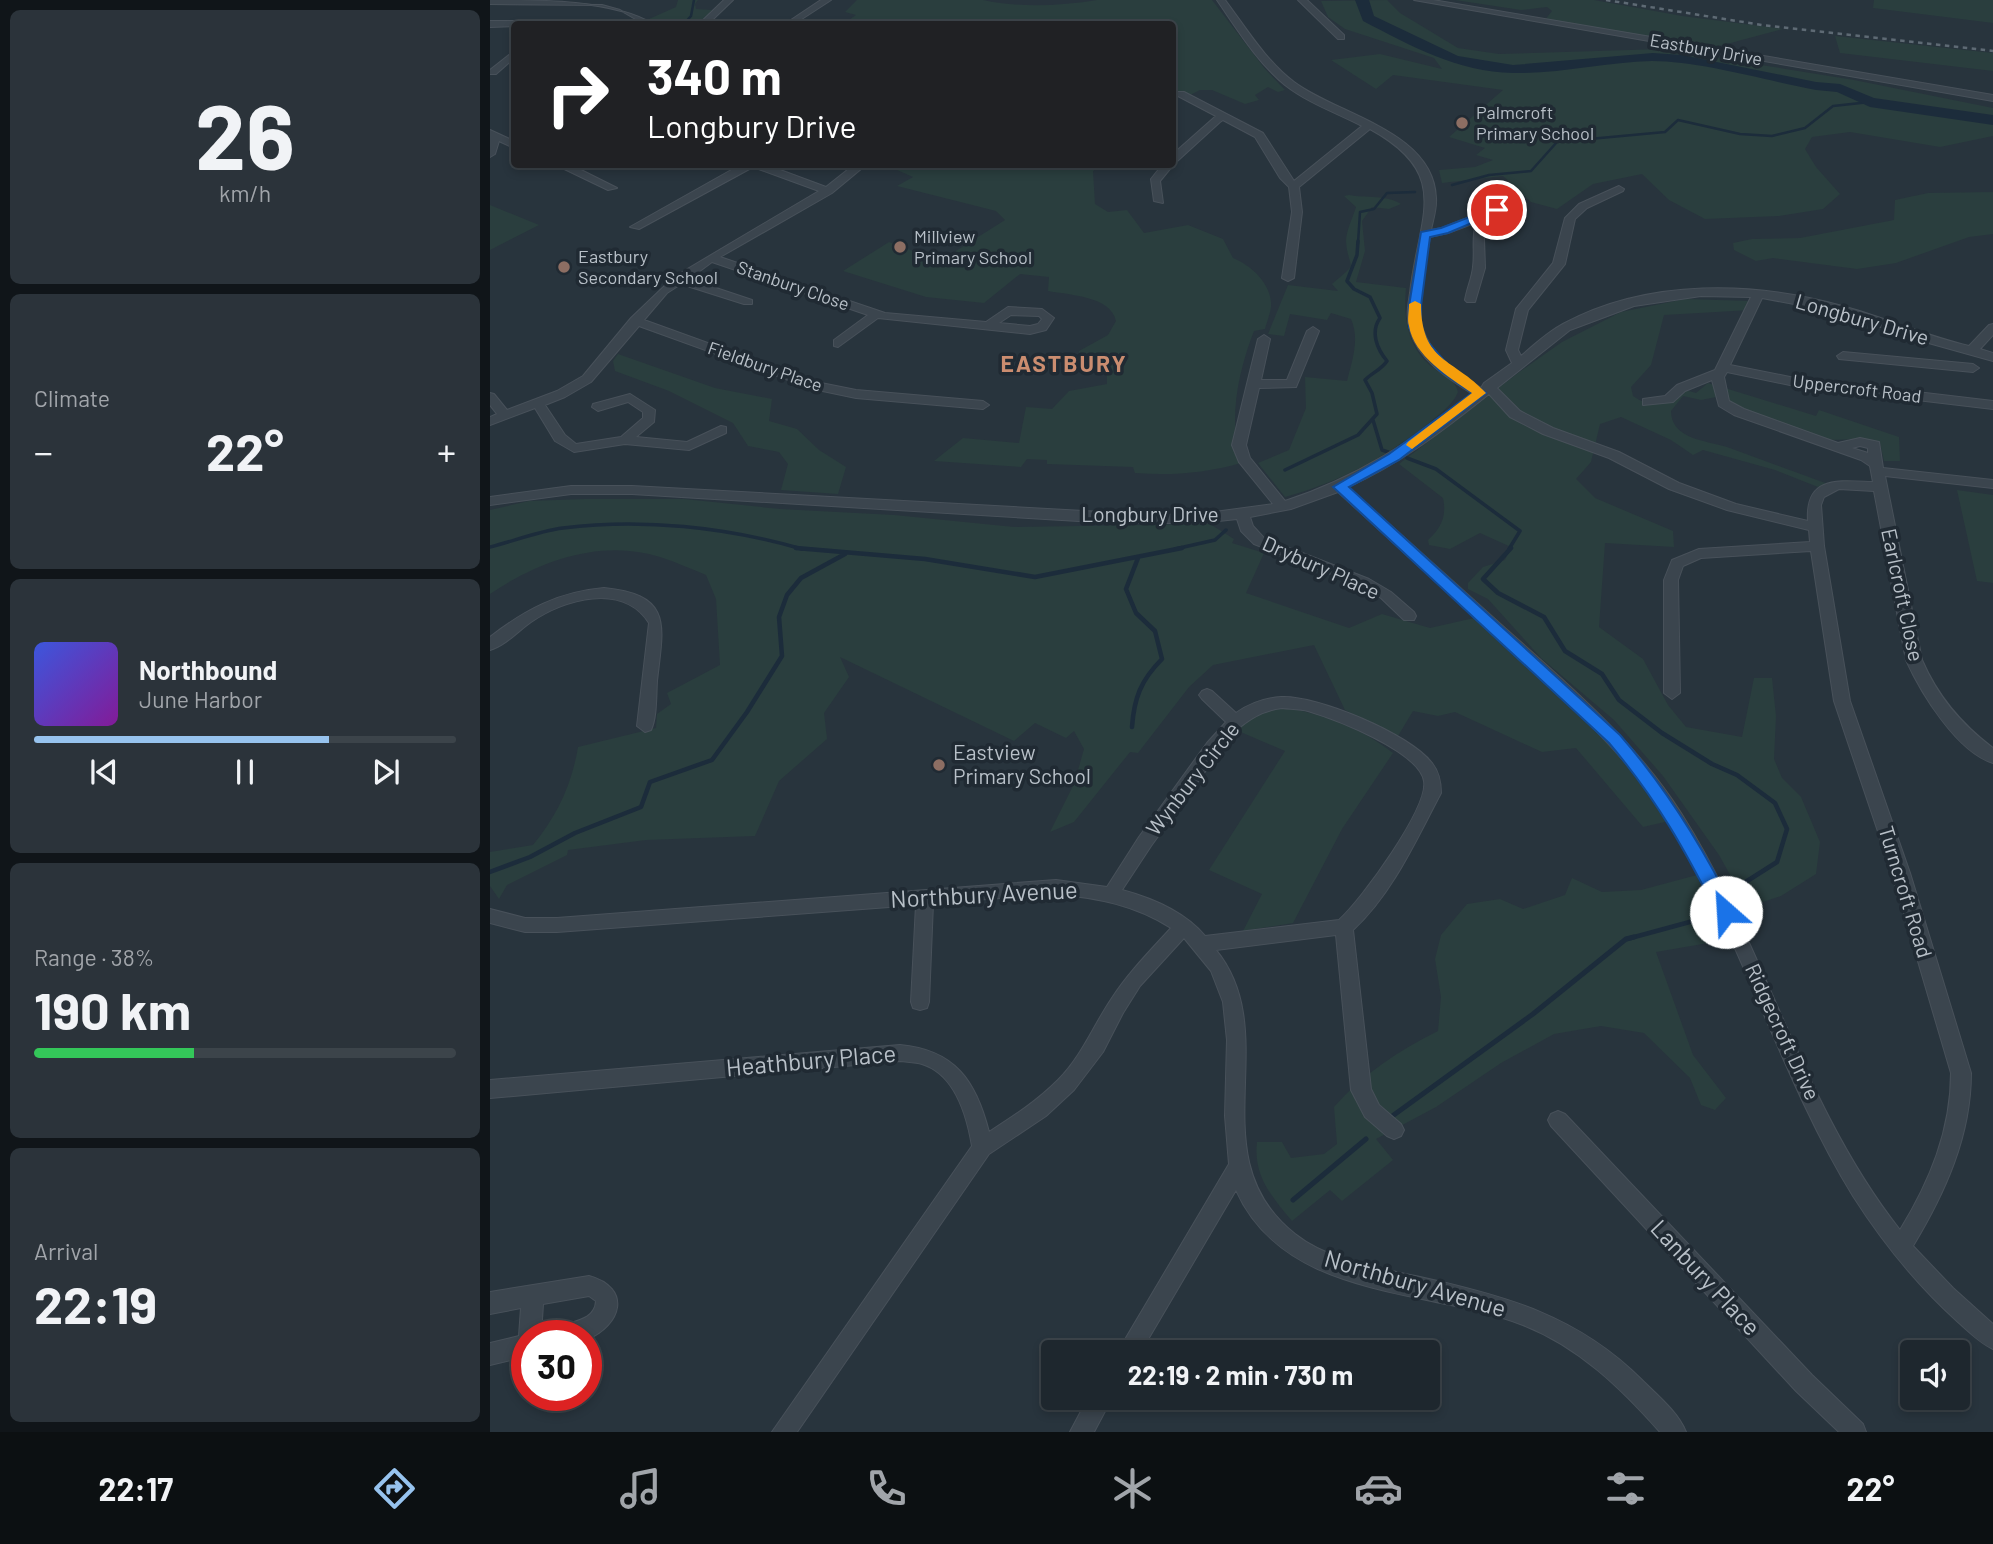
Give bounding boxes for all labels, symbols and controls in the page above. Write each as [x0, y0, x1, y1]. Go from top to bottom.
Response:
street label: Eastbury Drive [1648, 28, 1764, 70]
text: 340 m [647, 46, 782, 105]
icon: right [532, 49, 623, 140]
text: 26 [195, 79, 295, 188]
place label: Palmcroft Primary School [1476, 101, 1594, 144]
text: Longbury Drive [647, 106, 857, 144]
marker: Palmcroft Primary School [1454, 115, 1470, 131]
text: km/h [219, 179, 271, 207]
pin [1467, 180, 1527, 240]
icon: arrive [1478, 191, 1516, 229]
place label: Millview Primary School [914, 225, 1032, 268]
marker: Millview Primary School [892, 239, 908, 255]
place label: Eastbury Secondary School [578, 245, 718, 288]
street label: Stanbury Close [734, 256, 852, 315]
marker: Eastbury Secondary School [556, 259, 572, 275]
street label: Longbury Drive [1793, 288, 1932, 350]
street label: Fieldbury Place [705, 336, 825, 396]
district label: EASTBURY [1000, 349, 1128, 377]
street label: Uppercroft Road [1792, 369, 1923, 407]
text: Climate [34, 384, 110, 412]
text: 22° [206, 419, 284, 481]
text: − [34, 428, 53, 474]
text: + [437, 428, 456, 474]
street label: Longbury Drive [1081, 501, 1219, 526]
street label: Earlcroft Close [1877, 526, 1930, 663]
street label: Drybury Place [1259, 530, 1384, 604]
text: Northbound [139, 654, 277, 685]
text: June Harbor [139, 685, 262, 713]
street label: Wynbury Circle [1140, 717, 1244, 840]
place label: Eastview Primary School [953, 739, 1091, 788]
icon: previous [85, 753, 123, 791]
icon: pause [226, 753, 264, 791]
icon: next [367, 753, 405, 791]
marker: Eastview Primary School [931, 757, 947, 773]
street label: Turncroft Road [1875, 823, 1938, 961]
street label: Northbury Avenue [890, 874, 1078, 913]
position arrow [1689, 875, 1763, 949]
text: Range · 38% [34, 943, 154, 971]
street label: Ridgecroft Drive [1741, 959, 1826, 1104]
text: 190 km [34, 978, 191, 1040]
street label: Heathbury Place [725, 1038, 897, 1081]
street label: Lanbury Place [1645, 1213, 1767, 1341]
text: Arrival [34, 1237, 98, 1265]
street label: Northbury Avenue [1321, 1243, 1510, 1322]
text: 22:19 [34, 1272, 157, 1334]
speed limit sign: 30 [511, 1320, 602, 1411]
map controls [1900, 1340, 1970, 1410]
button: sound [1900, 1340, 1970, 1410]
text: 22:19 · 2 min · 730 m [1128, 1359, 1353, 1390]
icon: directions [370, 1464, 419, 1513]
icon: music [616, 1464, 665, 1513]
icon: phone [862, 1464, 911, 1513]
icon: climate [1108, 1464, 1157, 1513]
icon: car [1354, 1464, 1403, 1513]
icon: filters [1601, 1464, 1650, 1513]
text: 22:17 [99, 1469, 173, 1507]
text: 22° [1847, 1469, 1894, 1507]

